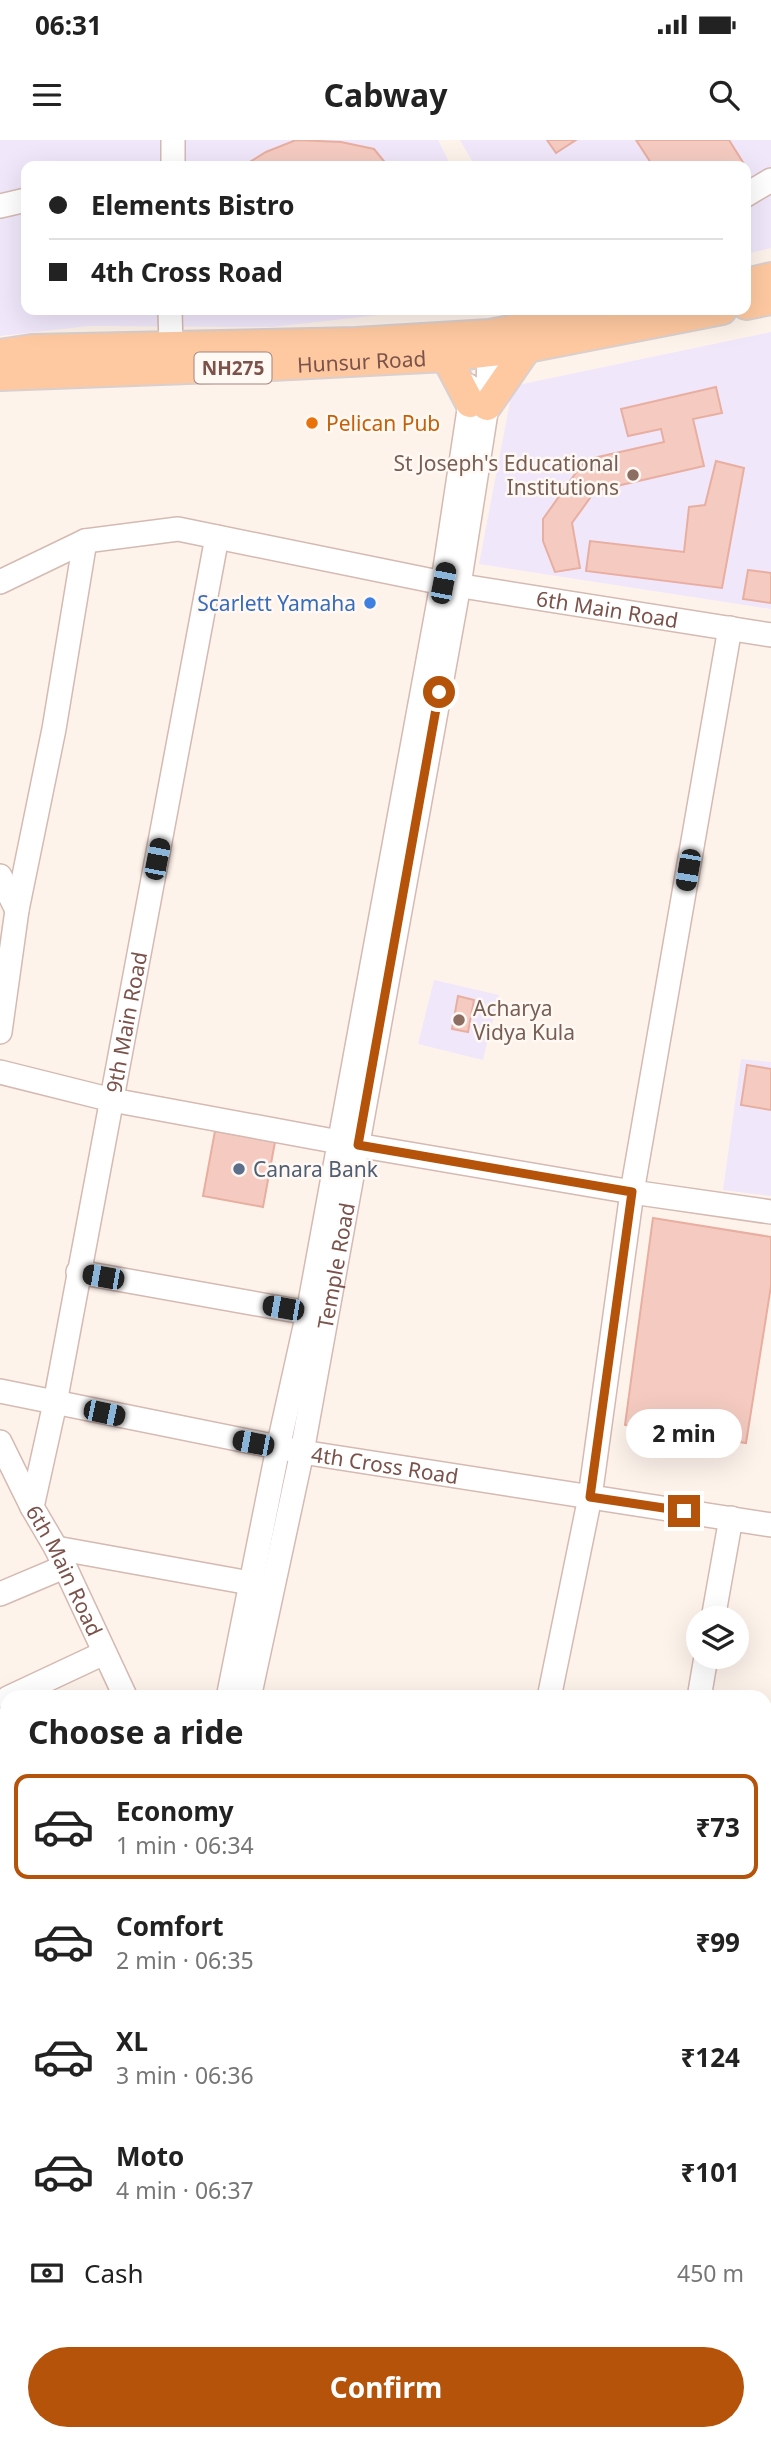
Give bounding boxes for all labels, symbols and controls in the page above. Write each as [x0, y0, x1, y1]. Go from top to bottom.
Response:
text: 06:31 [35, 7, 102, 43]
text: Cabway [323, 73, 448, 116]
icon: menu [28, 76, 66, 114]
icon: search [705, 76, 743, 114]
text: Elements Bistro [91, 187, 294, 223]
text: 4th Cross Road [91, 254, 283, 290]
street label: Hunsur Road [296, 344, 427, 379]
road number: NH275 [194, 352, 272, 384]
place label: Pelican Pub [326, 409, 440, 437]
marker: Pelican Pub [304, 415, 320, 431]
place label: St Joseph's Educational Institutions [393, 449, 619, 501]
marker: St Joseph's Educational Institutions [625, 467, 641, 483]
car [429, 560, 458, 606]
street label: 6th Main Road [534, 584, 680, 634]
place label: Scarlett Yamaha [197, 589, 356, 617]
marker: Scarlett Yamaha [362, 595, 378, 611]
route start [423, 676, 455, 708]
car [143, 836, 172, 882]
car [675, 847, 702, 893]
street label: 9th Main Road [99, 949, 153, 1095]
place label: Acharya Vidya Kula [473, 994, 575, 1046]
marker: Acharya Vidya Kula [451, 1012, 467, 1028]
place label: Canara Bank [253, 1155, 379, 1183]
marker: Canara Bank [231, 1161, 247, 1177]
street label: Temple Road [311, 1200, 361, 1331]
car [81, 1263, 126, 1291]
car [261, 1294, 306, 1322]
car [82, 1398, 127, 1428]
callout: 2 min [626, 1410, 742, 1458]
text: 2 min [652, 1417, 716, 1449]
car [231, 1429, 276, 1457]
street label: 4th Cross Road [309, 1440, 460, 1490]
route end [668, 1495, 700, 1527]
street label: 6th Main Road [20, 1500, 109, 1641]
map controls [686, 1606, 749, 1669]
button: layers [686, 1606, 749, 1669]
text: Choose a ride [28, 1710, 244, 1753]
text: Economy [116, 1793, 234, 1829]
icon: car [32, 1795, 95, 1858]
text: ₹73 [695, 1809, 740, 1845]
text: 1 min · 06:34 [116, 1829, 254, 1861]
text: Comfort [116, 1908, 224, 1944]
icon: car [32, 1910, 95, 1973]
text: ₹99 [695, 1924, 740, 1960]
text: 2 min · 06:35 [116, 1944, 254, 1976]
text: XL [116, 2023, 148, 2059]
icon: car [32, 2025, 95, 2088]
text: ₹124 [681, 2039, 740, 2075]
text: 3 min · 06:36 [116, 2059, 254, 2091]
text: Moto [116, 2138, 184, 2174]
icon: car [32, 2140, 95, 2203]
text: ₹101 [681, 2154, 740, 2190]
text: 4 min · 06:37 [116, 2174, 254, 2206]
icon: cash [28, 2254, 66, 2292]
text: Cash [84, 2255, 144, 2291]
text: 450 m [677, 2257, 744, 2289]
button: Confirm [28, 2347, 744, 2427]

